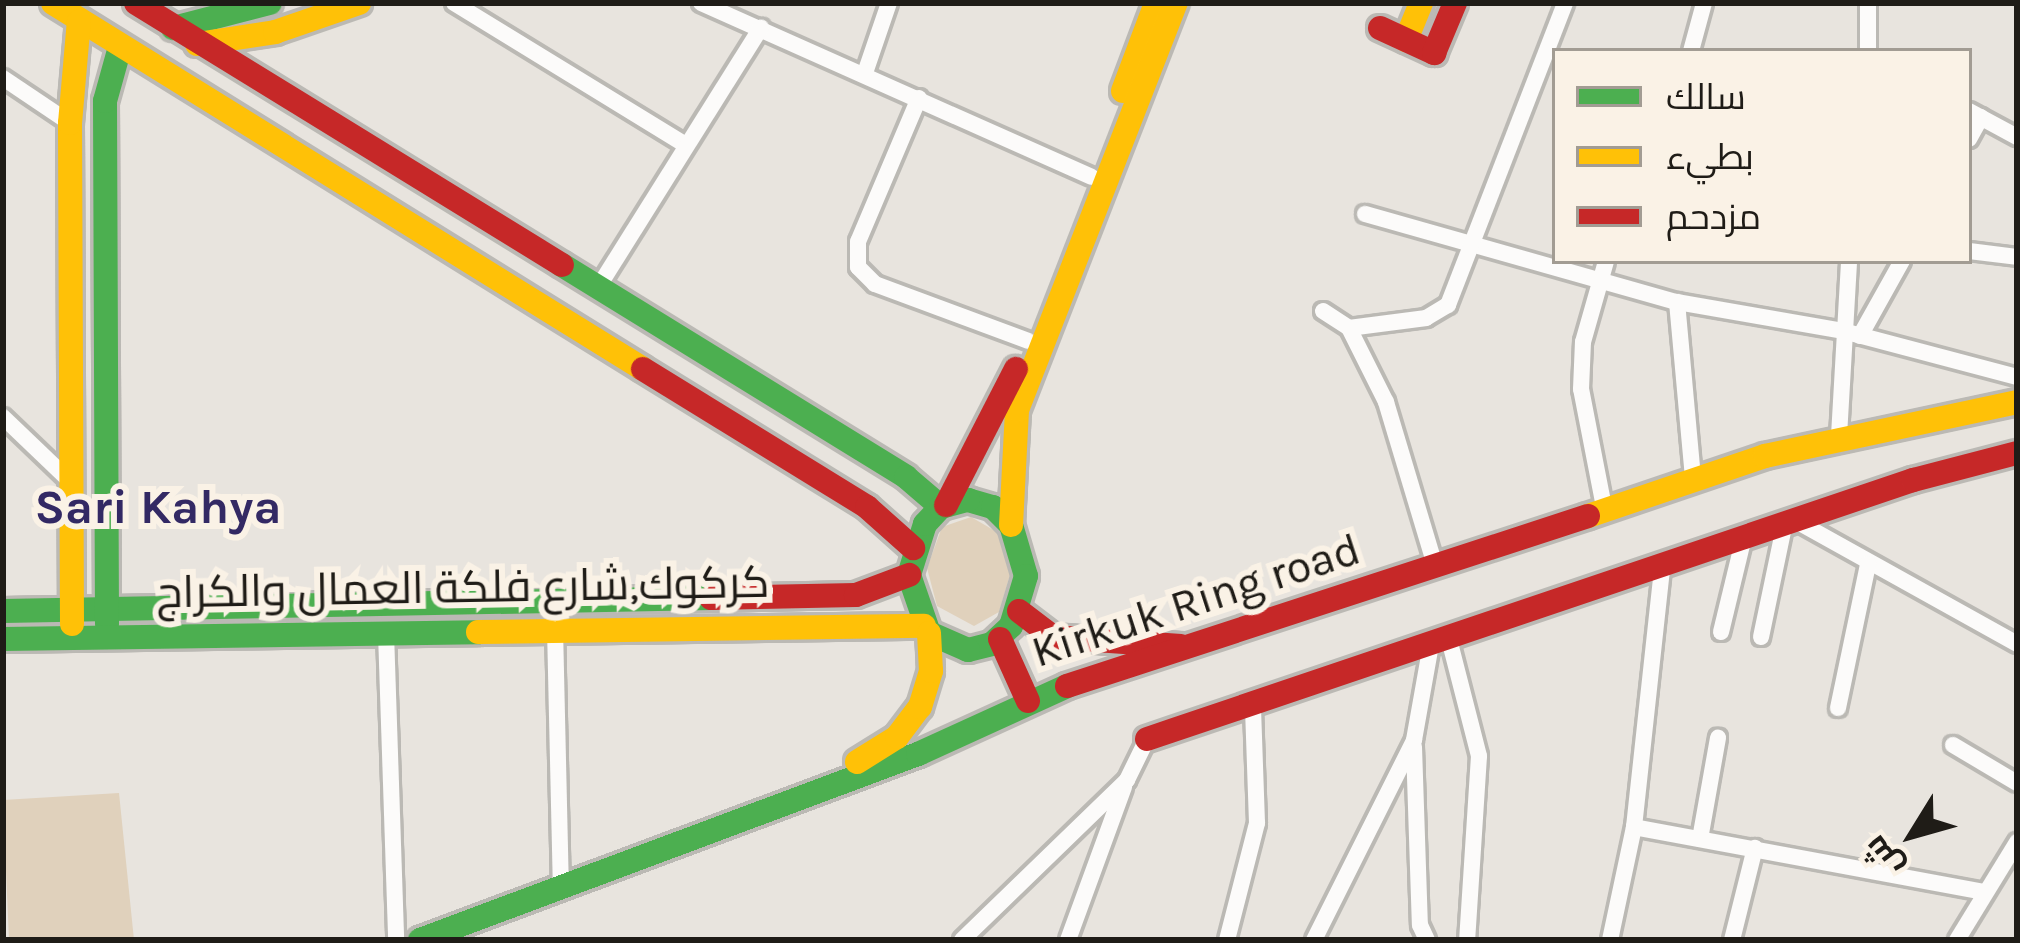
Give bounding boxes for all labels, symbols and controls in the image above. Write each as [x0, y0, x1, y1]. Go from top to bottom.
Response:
legend [1552, 48, 1972, 264]
text: سالك [1666, 76, 1746, 118]
text: بطيء [1666, 136, 1754, 178]
text: مزدحم [1666, 196, 1761, 238]
district label: Sari Kahya [34, 479, 282, 537]
street label: Kirkuk Ring road [1025, 522, 1367, 680]
street label: كركوك,شارع فلكة العمال والكراج [156, 556, 770, 620]
north arrow [1852, 775, 1972, 895]
text: ش [1855, 828, 1911, 885]

